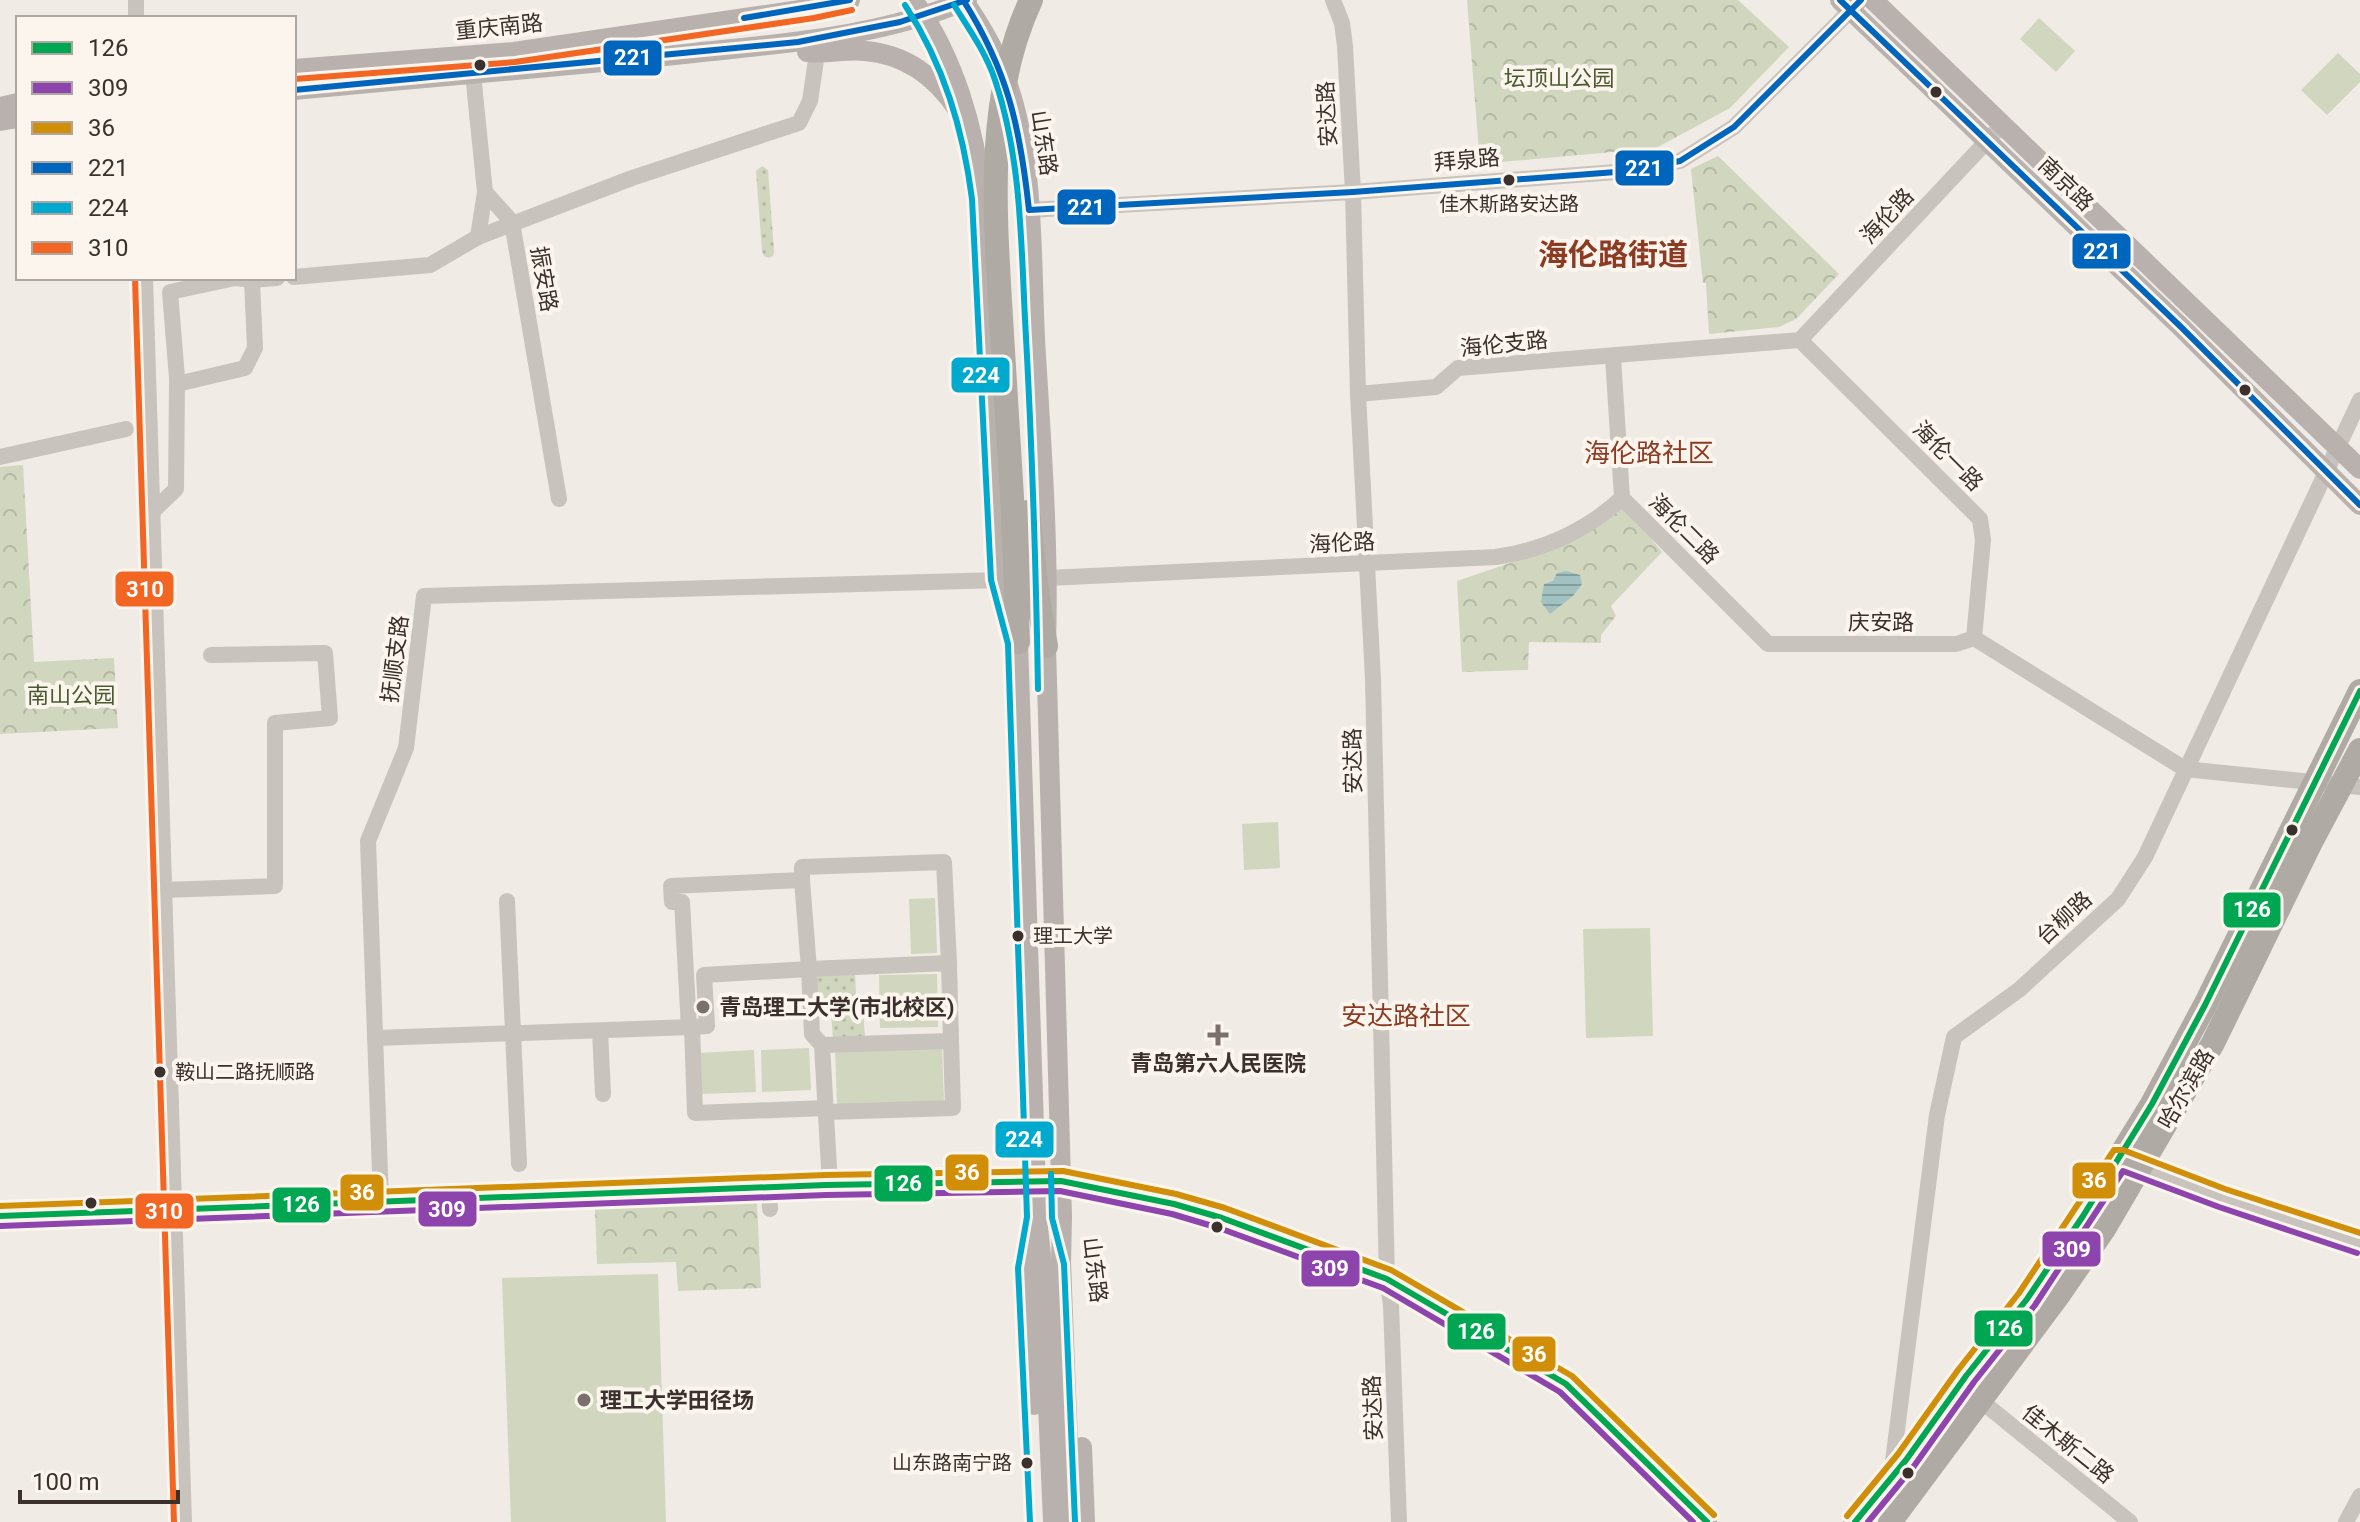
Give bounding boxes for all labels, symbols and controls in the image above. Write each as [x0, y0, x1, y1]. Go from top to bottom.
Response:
street label: 重庆南路 [454, 10, 544, 44]
legend [16, 16, 296, 280]
text: 126 [88, 34, 128, 62]
line badge: 221 [602, 39, 663, 77]
text: 221 [614, 45, 652, 70]
unlabelled marker [472, 57, 488, 73]
park label: 坛顶山公园 [1504, 66, 1614, 91]
text: 309 [88, 74, 128, 102]
street label: 安达路 [1313, 80, 1341, 148]
unlabelled marker [1928, 84, 1944, 100]
street label: 山东路 [1026, 108, 1062, 178]
text: 36 [88, 114, 115, 142]
street label: 拜泉路 [1433, 145, 1501, 175]
line badge: 221 [1614, 149, 1675, 187]
street label: 南京路 [2034, 152, 2098, 216]
text: 221 [88, 154, 128, 182]
text: 221 [1625, 156, 1663, 181]
marker: 佳木斯路安达路 [1501, 172, 1517, 188]
street label: 海伦路 [1855, 183, 1919, 249]
line badge: 221 [1056, 188, 1117, 226]
place label: 佳木斯路安达路 [1439, 192, 1579, 216]
text: 224 [88, 194, 128, 222]
text: 221 [1067, 195, 1105, 220]
line badge: 221 [2071, 232, 2132, 270]
text: 310 [88, 234, 128, 262]
district label: 海伦路街道 [1538, 237, 1688, 272]
text: 221 [2083, 239, 2121, 264]
street label: 振安路 [526, 244, 562, 314]
street label: 海伦支路 [1459, 327, 1549, 361]
line badge: 224 [950, 356, 1011, 394]
text: 224 [962, 363, 1000, 388]
unlabelled marker [2237, 382, 2253, 398]
street label: 海伦一路 [1908, 416, 1988, 496]
district label: 海伦路社区 [1584, 438, 1714, 468]
street label: 海伦二路 [1644, 489, 1724, 569]
street label: 海伦路 [1308, 529, 1376, 557]
line badge: 310 [114, 570, 175, 608]
text: 310 [126, 577, 164, 602]
street label: 庆安路 [1848, 610, 1914, 635]
street label: 抚顺支路 [377, 614, 413, 704]
park label: 南山公园 [27, 683, 115, 708]
street label: 安达路 [1340, 728, 1366, 794]
unlabelled marker [2284, 822, 2300, 838]
street label: 台柳路 [2031, 886, 2097, 950]
line badge: 126 [2222, 891, 2282, 929]
text: 126 [2233, 897, 2271, 922]
place label: 理工大学 [1033, 924, 1113, 948]
marker: 理工大学 [1010, 928, 1026, 944]
place label: 青岛理工大学(市北校区) [719, 995, 954, 1020]
marker: 青岛理工大学(市北校区) [694, 998, 712, 1016]
district label: 安达路社区 [1341, 1001, 1471, 1031]
marker: 青岛第六人民医院 [1207, 1024, 1229, 1046]
street label: 哈尔滨路 [2153, 1045, 2219, 1133]
place label: 青岛第六人民医院 [1130, 1051, 1306, 1076]
place label: 鞍山二路抚顺路 [175, 1060, 315, 1084]
marker: 鞍山二路抚顺路 [152, 1064, 168, 1080]
line badge: 224 [994, 1120, 1055, 1159]
text: 224 [1005, 1127, 1043, 1152]
line badge: 36 [944, 1153, 990, 1192]
text: 36 [954, 1160, 980, 1185]
line badge: 36 [2071, 1161, 2117, 1200]
line badge: 126 [873, 1164, 934, 1203]
text: 36 [2081, 1168, 2107, 1193]
text: 126 [884, 1171, 922, 1196]
line badge: 36 [339, 1173, 385, 1212]
text: 36 [349, 1180, 375, 1205]
line badge: 126 [271, 1186, 332, 1224]
line badge: 309 [417, 1190, 478, 1228]
line badge: 310 [134, 1192, 195, 1230]
text: 126 [282, 1192, 320, 1217]
unlabelled marker [83, 1195, 99, 1211]
text: 309 [428, 1197, 466, 1222]
text: 310 [145, 1199, 183, 1224]
unlabelled marker [1209, 1219, 1225, 1235]
line badge: 309 [2041, 1230, 2102, 1268]
street label: 山东路 [1079, 1236, 1111, 1304]
text: 309 [2053, 1237, 2091, 1262]
line badge: 309 [1300, 1249, 1361, 1288]
text: 309 [1311, 1256, 1349, 1281]
line badge: 126 [1973, 1309, 2034, 1348]
line badge: 126 [1446, 1312, 1507, 1351]
text: 126 [1985, 1316, 2023, 1341]
text: 126 [1457, 1319, 1495, 1344]
line badge: 36 [1511, 1335, 1557, 1373]
text: 36 [1521, 1342, 1547, 1367]
street label: 安达路 [1359, 1375, 1387, 1441]
place label: 理工大学田径场 [600, 1388, 754, 1413]
marker: 理工大学田径场 [575, 1391, 593, 1409]
street label: 佳木斯二路 [2017, 1400, 2119, 1488]
place label: 山东路南宁路 [892, 1451, 1012, 1475]
scale bar [20, 1454, 178, 1504]
marker: 山东路南宁路 [1019, 1455, 1035, 1471]
unlabelled marker [1900, 1465, 1916, 1481]
text: 100 m [32, 1468, 99, 1496]

